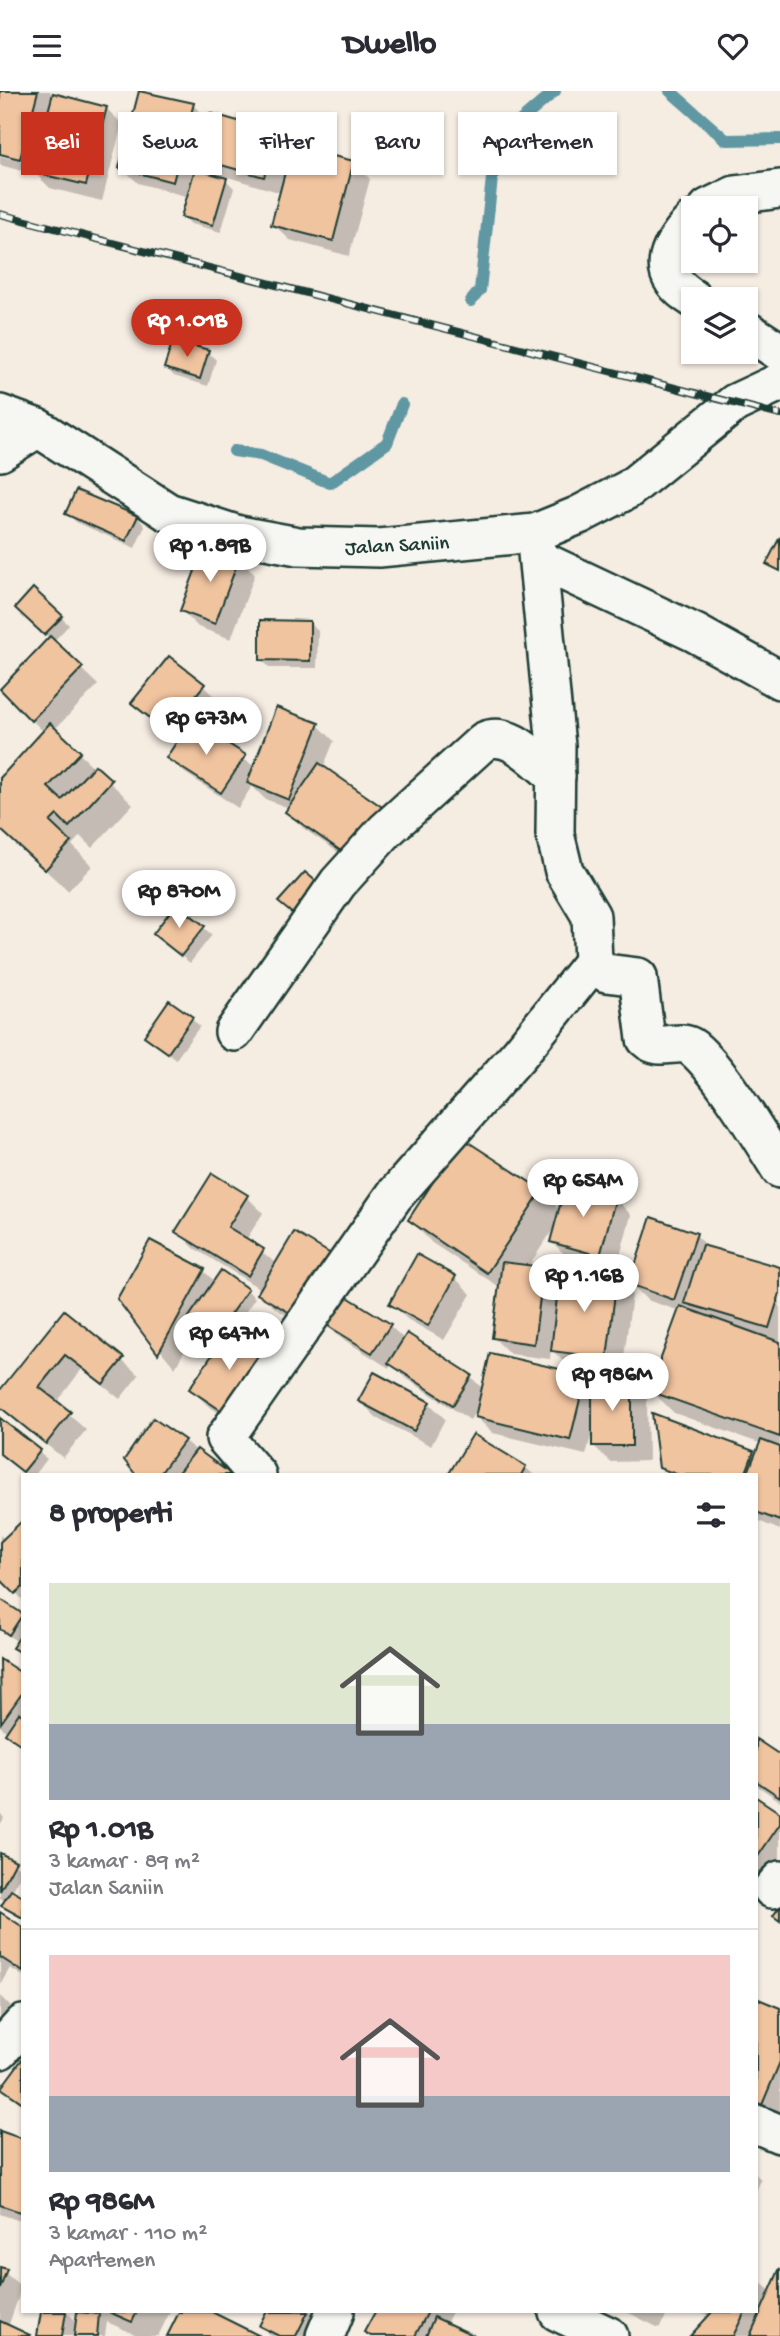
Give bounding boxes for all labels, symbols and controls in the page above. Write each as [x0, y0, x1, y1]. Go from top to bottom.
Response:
icon: menu [28, 27, 66, 65]
text: Dwello [344, 27, 436, 65]
icon: heart [714, 27, 752, 65]
chip: Beli [21, 112, 104, 175]
chip: Sewa [118, 112, 222, 175]
chip: Filter [236, 112, 337, 175]
chip: Baru [351, 112, 444, 175]
chip: Apartemen [458, 112, 617, 175]
map controls [681, 196, 758, 364]
button: locate [681, 196, 758, 273]
button: layers [681, 287, 758, 364]
pin: Rp 1.01B [115, 299, 259, 359]
text: Rp 1.01B [147, 308, 227, 335]
pin: Rp 1.89B [138, 525, 282, 584]
street label: Jalan Saniin [344, 532, 450, 563]
text: Rp 1.89B [169, 533, 251, 560]
pin: Rp 673M [141, 697, 271, 757]
text: Rp 673M [166, 706, 246, 733]
pin: Rp 870M [114, 871, 244, 930]
text: Rp 870M [138, 879, 220, 906]
pin: Rp 654M [518, 1159, 648, 1219]
text: Rp 654M [543, 1168, 623, 1195]
pin: Rp 1.16B [512, 1255, 656, 1314]
text: Rp 1.16B [545, 1263, 623, 1290]
pin: Rp 647M [164, 1313, 294, 1372]
text: Rp 647M [189, 1321, 269, 1348]
pin: Rp 986M [547, 1353, 677, 1413]
text: Rp 986M [572, 1362, 652, 1389]
icon: filters [692, 1496, 730, 1534]
text: 8 properti [49, 1498, 173, 1533]
icon: home [327, 1628, 453, 1754]
text: Rp 1.01B [49, 1814, 153, 1849]
text: 3 kamar · 89 m² [49, 1849, 200, 1876]
text: Jalan Saniin [49, 1876, 163, 1903]
icon: home [327, 2000, 453, 2126]
text: Rp 986M [49, 2186, 154, 2221]
text: 3 kamar · 110 m² [49, 2221, 207, 2248]
text: Apartemen [49, 2248, 155, 2275]

